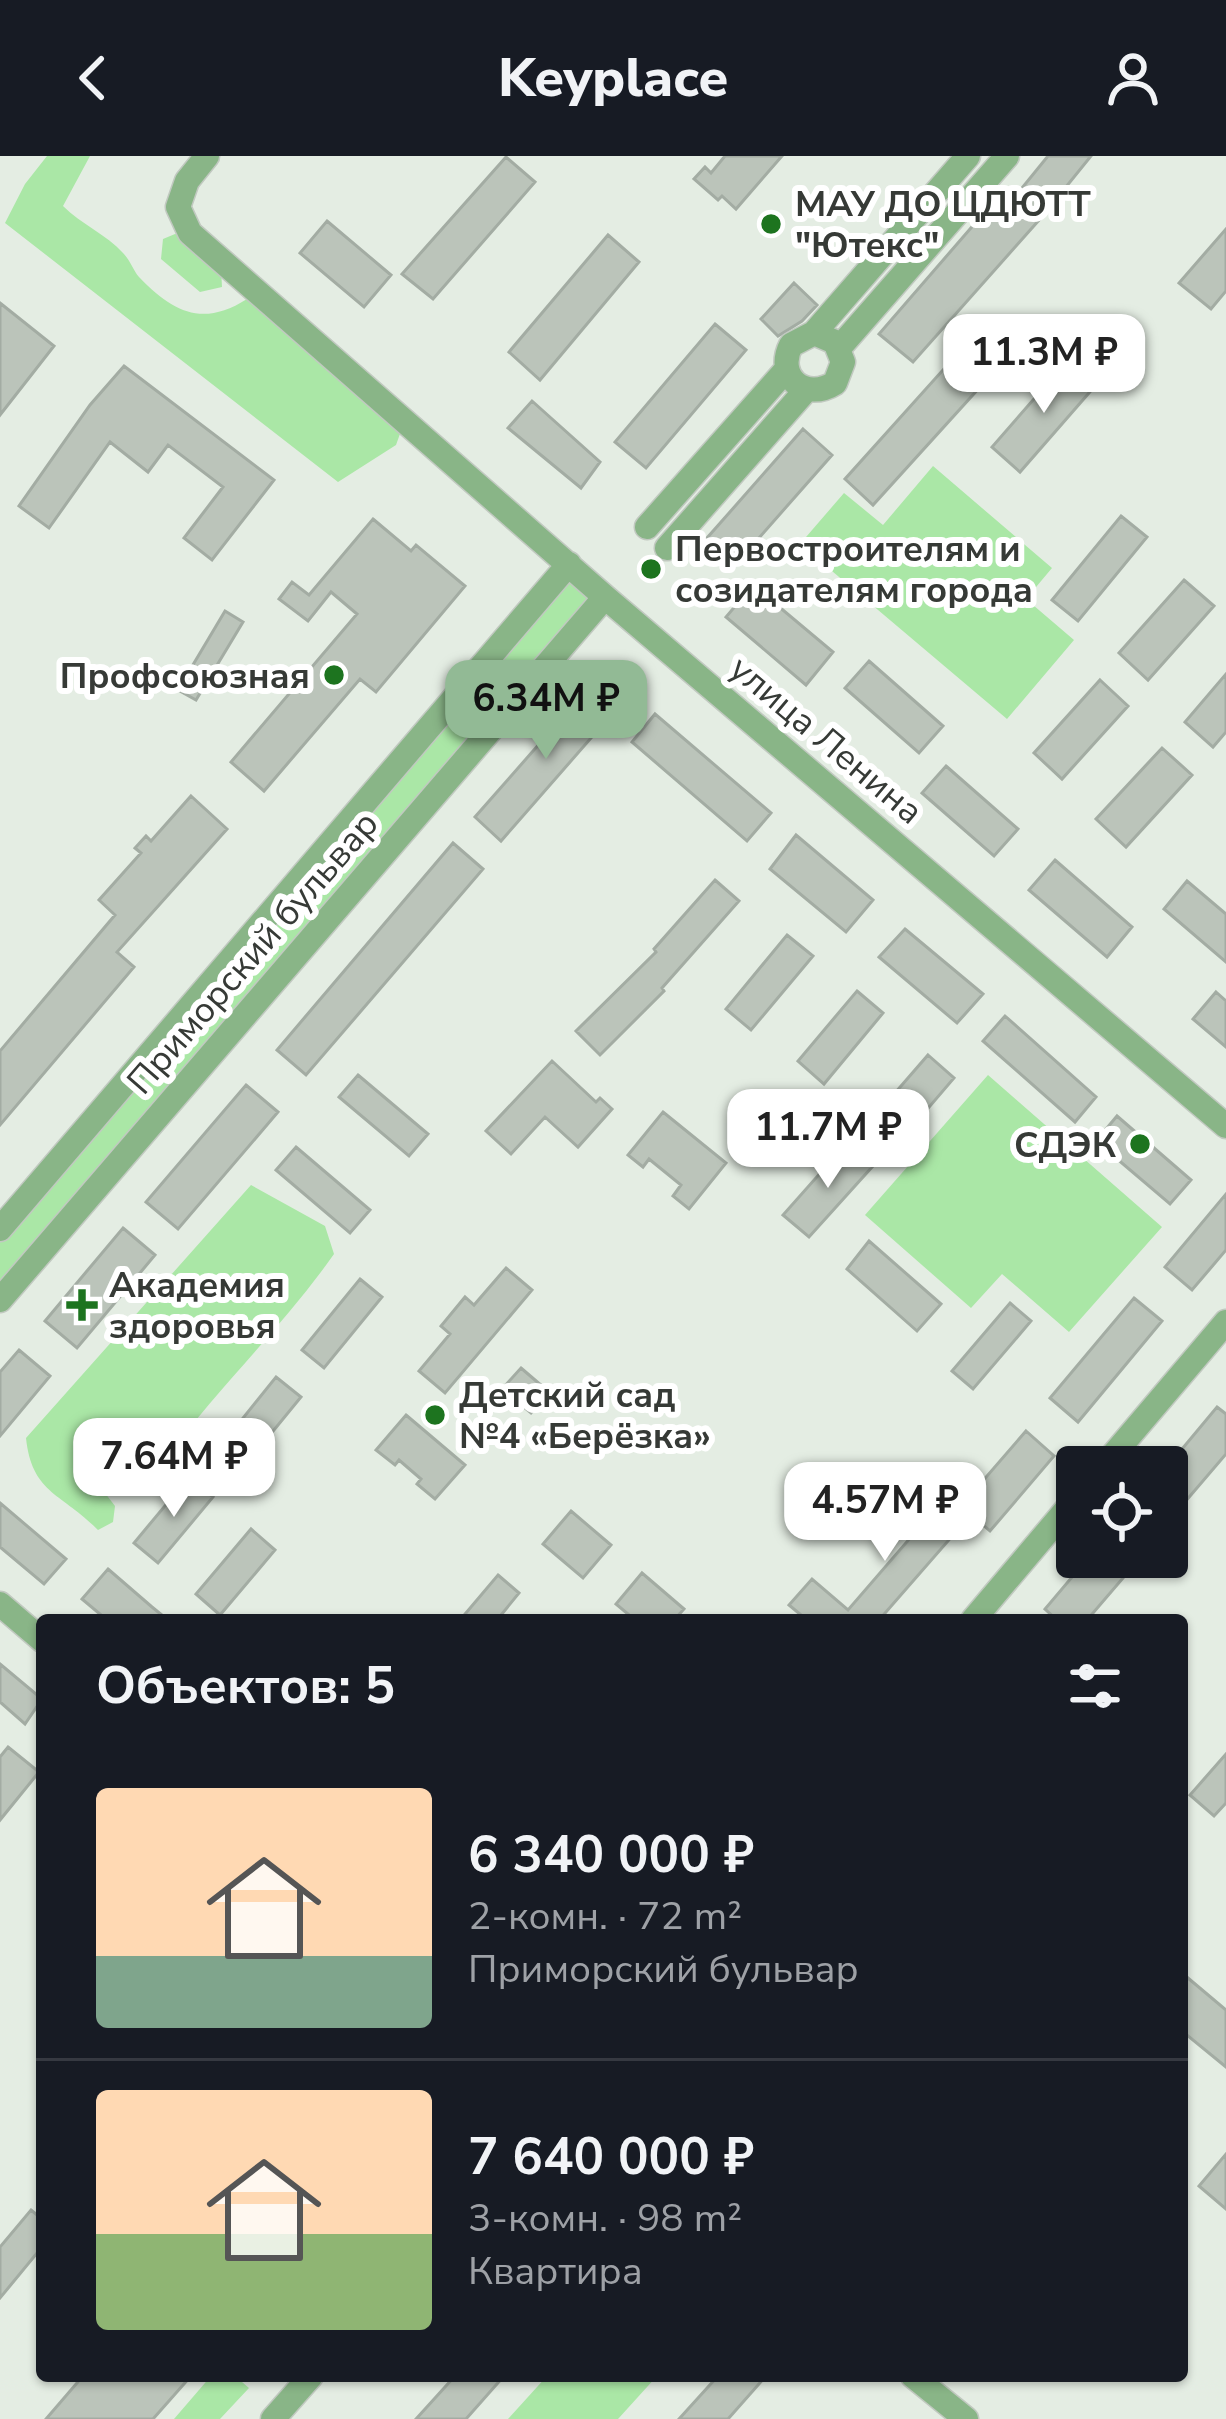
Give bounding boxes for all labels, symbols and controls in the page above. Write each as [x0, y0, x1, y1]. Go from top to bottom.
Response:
text: Keyplace [498, 41, 728, 115]
icon: back [60, 45, 126, 111]
icon: person [1100, 45, 1166, 111]
place label: МАУ ДО ЦДЮТТ "Ютекс" [795, 180, 1091, 270]
marker: МАУ ДО ЦДЮТТ "Ютекс" [758, 211, 784, 237]
pin: 11.3M ₽ [933, 314, 1155, 416]
text: 11.3M ₽ [970, 326, 1118, 379]
place label: Первостроителям и созидателям города [675, 525, 1033, 615]
marker: Первостроителям и созидателям города [638, 556, 664, 582]
street label: улица Ленина [719, 645, 933, 836]
place label: Профсоюзная [60, 652, 310, 701]
pin: 6.34M ₽ [435, 660, 657, 762]
marker: Профсоюзная [321, 662, 347, 688]
text: 6.34M ₽ [472, 672, 620, 725]
street label: Приморский бульвар [116, 801, 390, 1105]
pin: 11.7M ₽ [717, 1089, 939, 1191]
text: 11.7M ₽ [754, 1101, 902, 1154]
place label: СДЭК [1014, 1121, 1117, 1170]
marker: СДЭК [1127, 1131, 1153, 1157]
place label: Академия здоровья [109, 1261, 285, 1351]
marker: Академия здоровья [66, 1289, 98, 1321]
place label: Детский сад №4 «Берёзка» [459, 1371, 711, 1461]
marker: Детский сад №4 «Берёзка» [422, 1402, 448, 1428]
pin: 7.64M ₽ [63, 1418, 285, 1520]
text: 7.64M ₽ [100, 1430, 248, 1483]
map controls [1056, 1446, 1188, 1578]
button: locate [1056, 1446, 1188, 1578]
pin: 4.57M ₽ [774, 1462, 996, 1564]
text: 4.57M ₽ [811, 1474, 959, 1527]
text: Объектов: 5 [96, 1651, 395, 1721]
icon: filters [1062, 1653, 1128, 1719]
text: 6 340 000 ₽ [468, 1820, 754, 1890]
icon: home [192, 1836, 336, 1980]
text: 2-комн. · 72 m² [468, 1890, 742, 1943]
text: Приморский бульвар [468, 1943, 859, 1996]
text: 7 640 000 ₽ [468, 2122, 754, 2192]
icon: home [192, 2138, 336, 2282]
text: 3-комн. · 98 m² [468, 2192, 742, 2245]
text: Квартира [468, 2245, 643, 2298]

